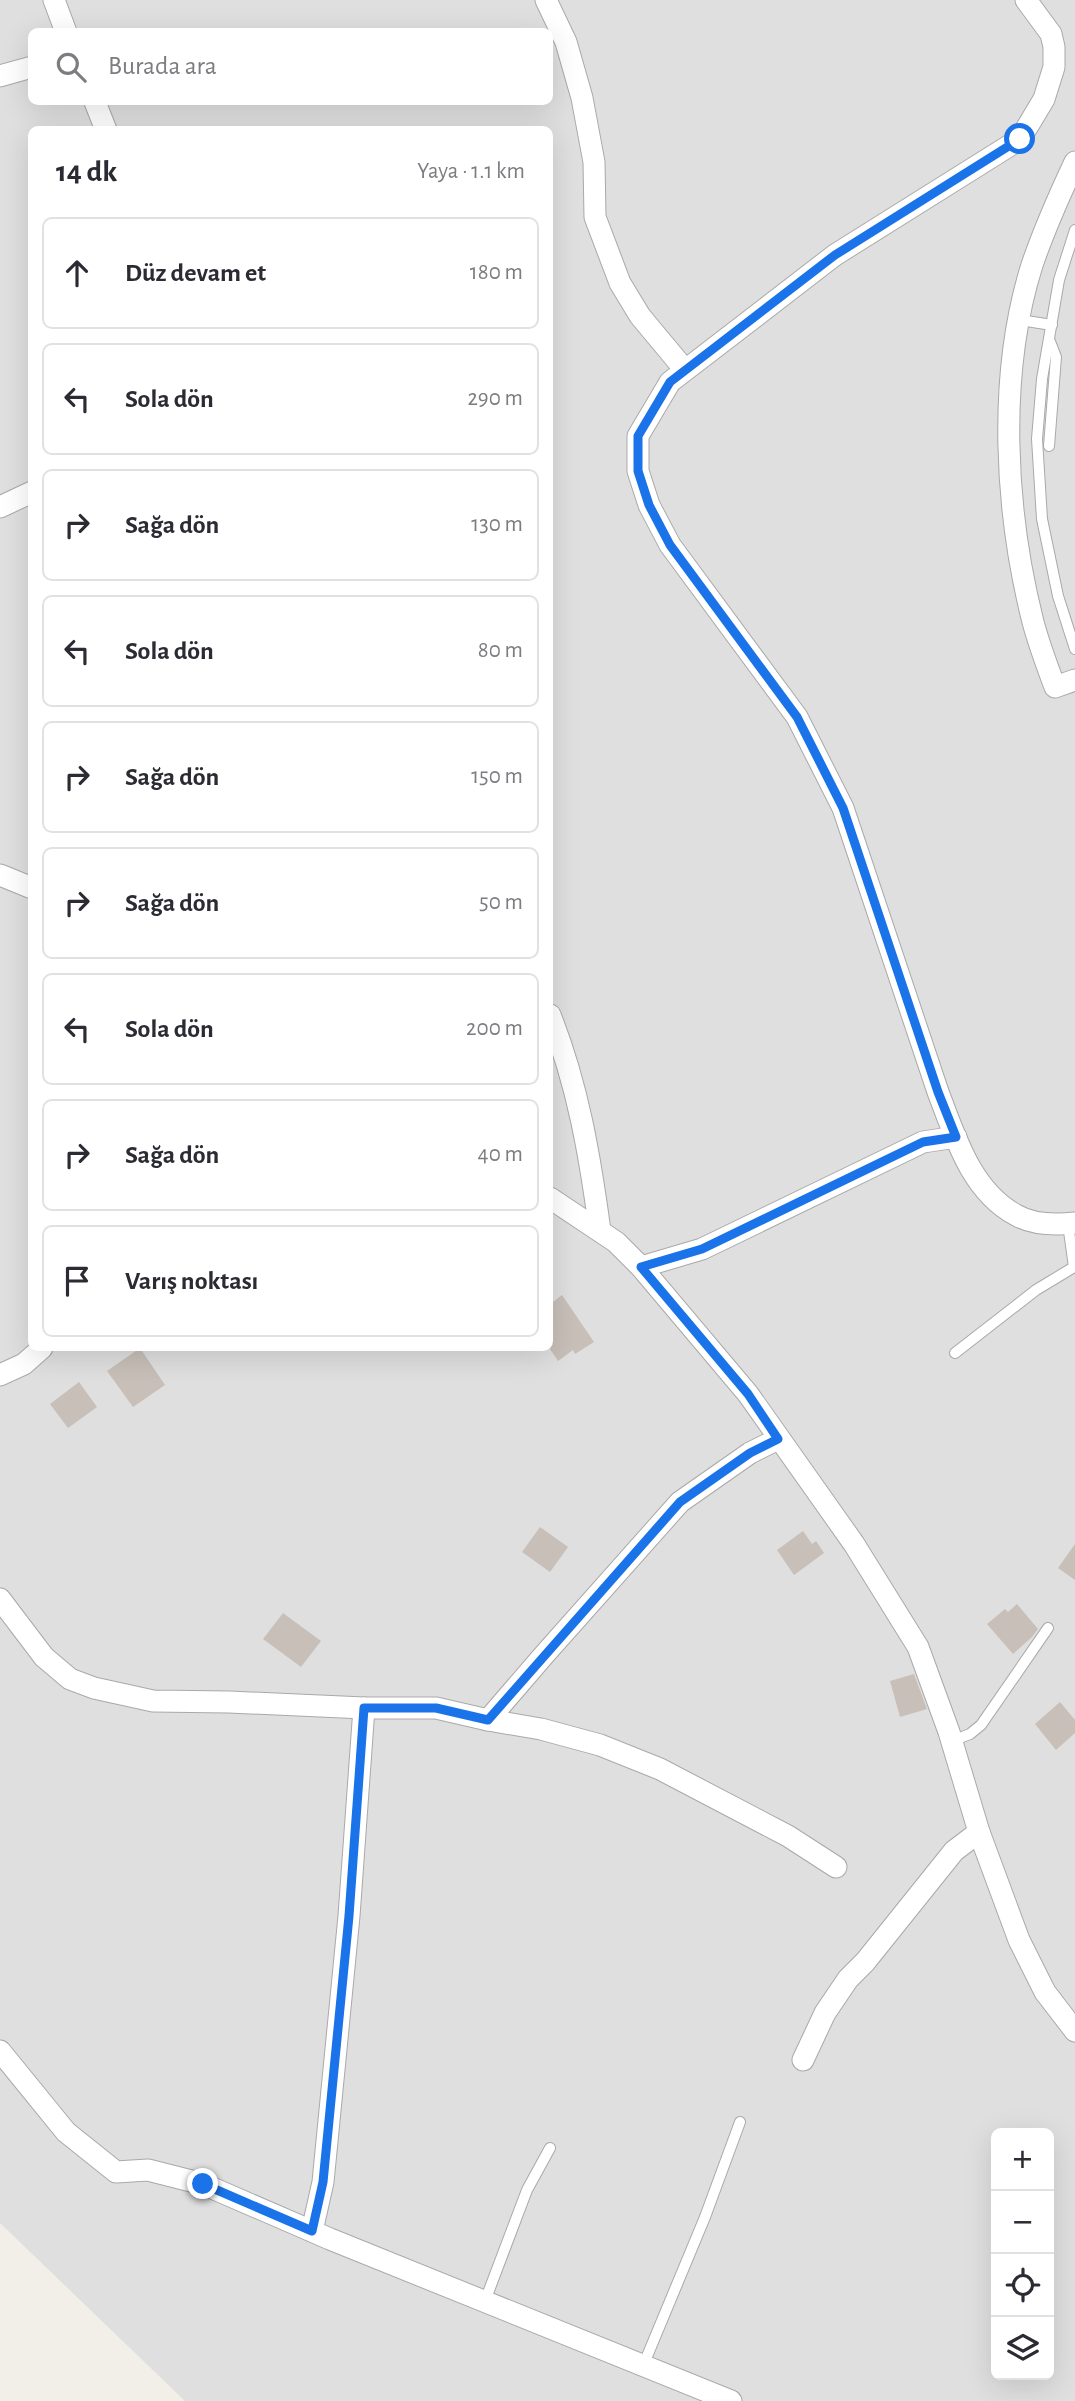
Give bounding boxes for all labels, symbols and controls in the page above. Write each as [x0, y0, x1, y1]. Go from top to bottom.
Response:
search box [28, 28, 553, 105]
icon: search [52, 48, 90, 86]
text: Burada ara [108, 53, 217, 79]
route start [1004, 123, 1035, 154]
text: 14 dk [56, 157, 117, 187]
text: Yaya · 1.1 km [417, 160, 525, 183]
icon: ahead [58, 254, 96, 292]
text: Düz devam et [125, 260, 266, 286]
text: 180 m [470, 261, 523, 284]
icon: left [58, 380, 96, 418]
text: Sola dön [125, 386, 214, 412]
text: 290 m [467, 387, 523, 410]
icon: right [58, 506, 96, 544]
text: Sağa dön [125, 512, 219, 538]
text: 130 m [471, 513, 523, 536]
icon: left [58, 632, 96, 670]
text: Sola dön [125, 638, 214, 664]
text: 80 m [478, 639, 523, 662]
icon: right [58, 758, 96, 796]
text: Sağa dön [125, 764, 219, 790]
text: 150 m [471, 765, 523, 788]
icon: right [58, 884, 96, 922]
text: Sağa dön [125, 890, 219, 916]
text: 50 m [479, 891, 523, 914]
icon: left [58, 1010, 96, 1048]
text: Sola dön [125, 1016, 214, 1042]
text: 200 m [466, 1017, 523, 1040]
icon: right [58, 1136, 96, 1174]
text: Sağa dön [125, 1142, 219, 1168]
text: 40 m [478, 1143, 523, 1166]
icon: arrive [58, 1262, 96, 1300]
text: Varış noktası [125, 1268, 258, 1294]
map controls [991, 2128, 1054, 2380]
button: + [991, 2128, 1054, 2191]
route end [187, 2168, 218, 2199]
button: − [991, 2191, 1054, 2254]
button: locate [991, 2254, 1054, 2317]
button: layers [991, 2317, 1054, 2380]

